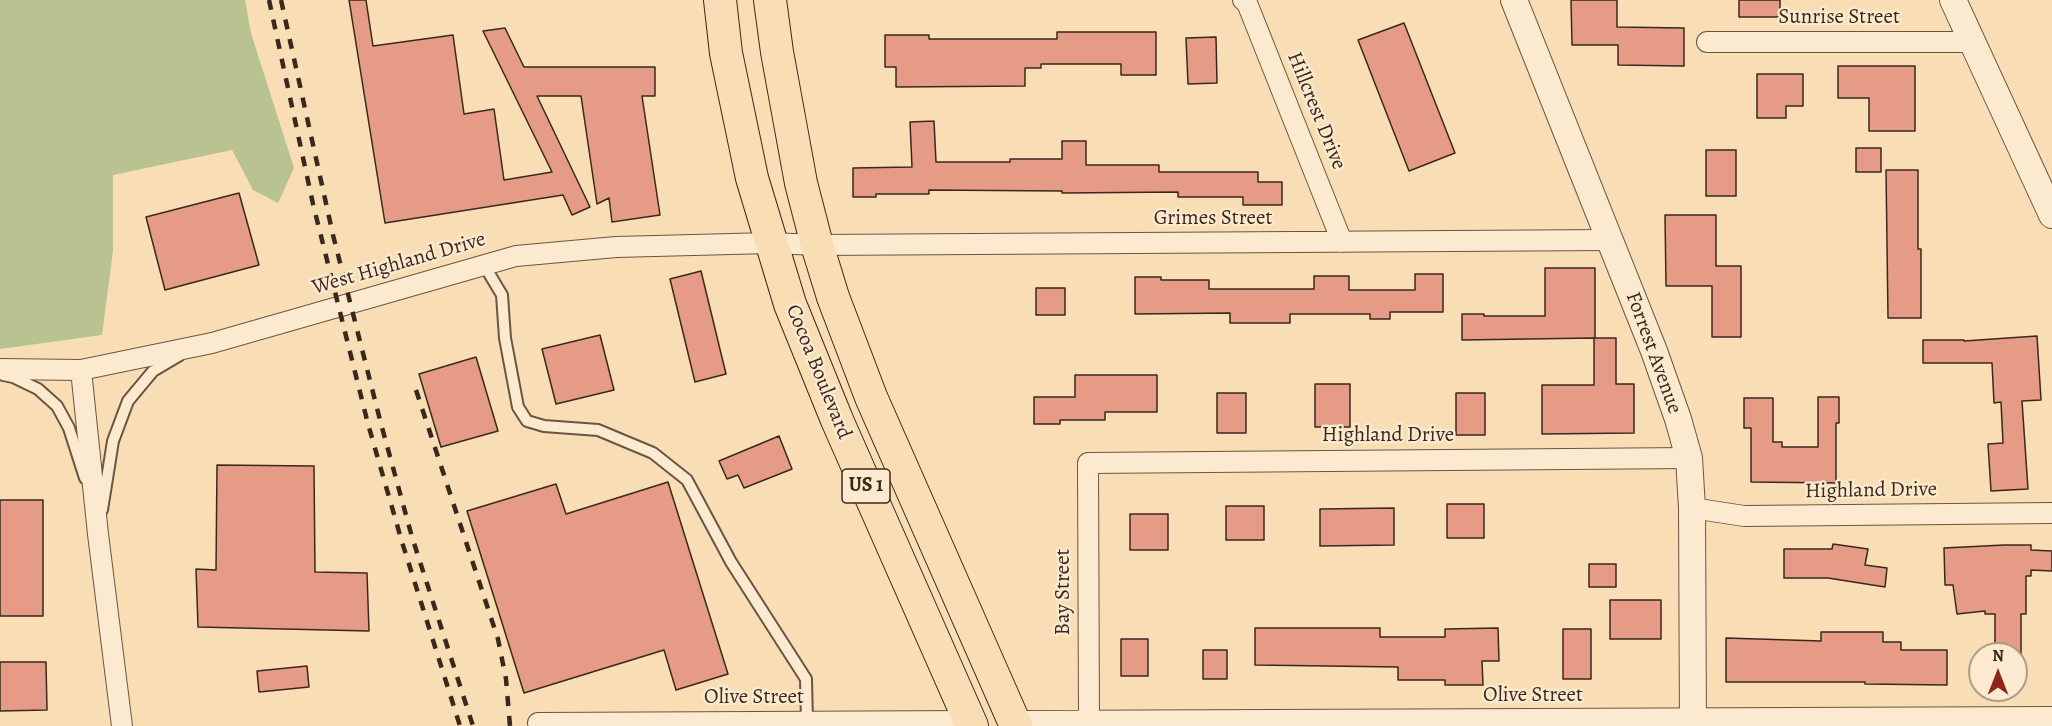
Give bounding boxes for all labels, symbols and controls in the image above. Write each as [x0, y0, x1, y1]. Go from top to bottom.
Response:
street label: Sunrise Street [1778, 5, 1900, 31]
street label: Hillcrest Drive [1281, 49, 1351, 173]
street label: Grimes Street [1154, 206, 1272, 232]
street label: West Highland Drive [309, 227, 489, 301]
street label: Forrest Avenue [1619, 289, 1687, 417]
street label: Cocoa Boulevard [780, 301, 856, 443]
street label: Highland Drive [1322, 423, 1454, 449]
road number: US 1 [842, 469, 890, 503]
street label: Highland Drive [1805, 477, 1937, 505]
street label: Bay Street [1051, 548, 1077, 636]
north arrow [1968, 642, 2028, 702]
text: N [1992, 645, 2004, 667]
street label: Olive Street [1483, 683, 1583, 709]
street label: Olive Street [704, 685, 804, 711]

